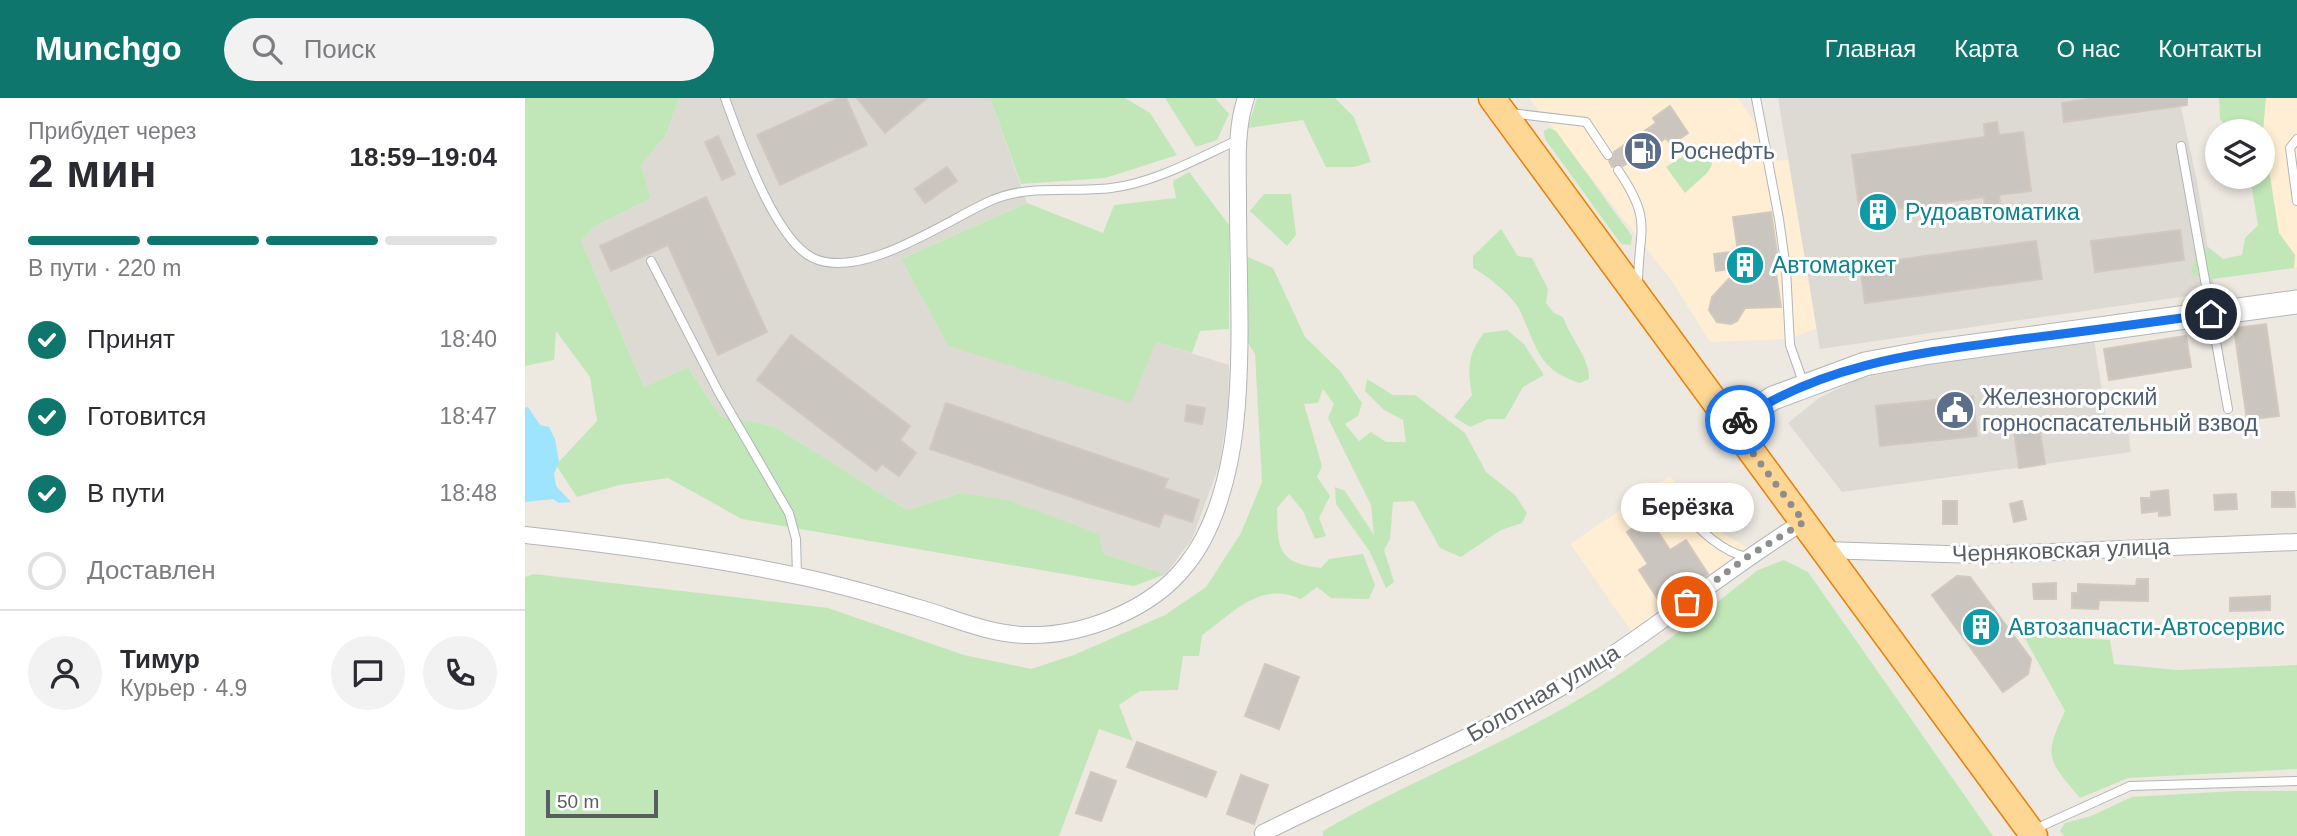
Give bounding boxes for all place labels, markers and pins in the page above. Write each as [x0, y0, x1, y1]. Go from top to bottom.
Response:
fuel station icon: Роснефть [1622, 130, 1664, 172]
place label: Роснефть [1670, 138, 1775, 164]
building icon: Рудоавтоматика [1857, 191, 1899, 233]
place label: Рудоавтоматика [1905, 199, 2080, 225]
building icon: Автомаркет [1724, 244, 1766, 286]
place label: Автомаркет [1772, 252, 1897, 278]
pin [2181, 284, 2241, 344]
place label: Железногорский горноспасательный взвод [1982, 384, 2258, 436]
public building icon: Железногорский горноспасательный взвод [1934, 389, 1976, 431]
callout: Берёзка [1621, 483, 1753, 532]
pin [1657, 572, 1717, 632]
building icon: Автозапчасти-Автосервис [1960, 606, 2002, 648]
place label: Автозапчасти-Автосервис [2008, 614, 2285, 640]

